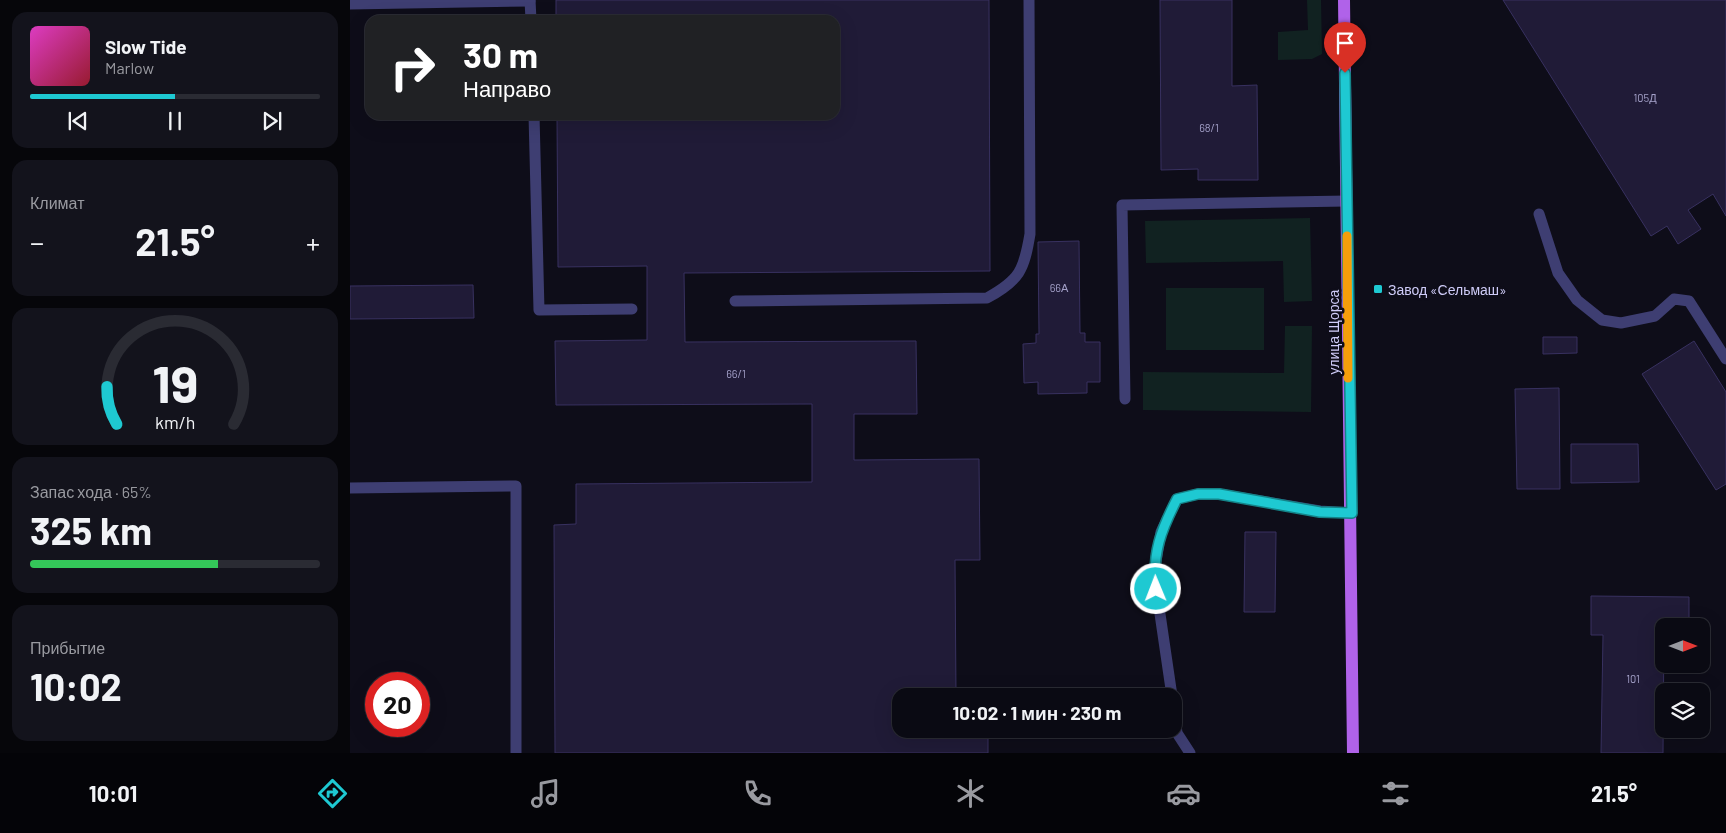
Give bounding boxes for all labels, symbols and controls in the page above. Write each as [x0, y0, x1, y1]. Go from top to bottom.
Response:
pin [1324, 22, 1366, 73]
icon: arrive [1331, 29, 1359, 57]
text: 30 m [463, 33, 538, 75]
text: Slow Tide [105, 35, 187, 58]
icon: right [380, 35, 445, 100]
text: Marlow [105, 58, 154, 77]
text: Направо [463, 75, 551, 101]
house number: 105Д [1633, 91, 1657, 104]
icon: previous [64, 107, 92, 135]
icon: pause [161, 107, 189, 135]
icon: next [258, 107, 286, 135]
house number: 68/1 [1199, 121, 1219, 134]
text: Климат [30, 193, 84, 212]
text: 21.5° [135, 218, 215, 264]
text: − [30, 225, 44, 259]
text: + [306, 225, 320, 259]
house number: 66А [1050, 281, 1069, 294]
place label: Завод «Сельмаш» [1388, 281, 1507, 298]
marker: Завод «Сельмаш» [1372, 283, 1384, 295]
street label: улица Щорса [1325, 289, 1342, 374]
text: 19 [152, 351, 198, 413]
house number: 66/1 [726, 367, 746, 380]
text: km/h [155, 411, 195, 433]
text: Запас хода · 65% [30, 482, 152, 501]
text: 325 km [30, 507, 152, 553]
position arrow [1129, 562, 1181, 614]
north arrow [1655, 618, 1710, 672]
map controls [1655, 618, 1710, 738]
text: Прибытие [30, 638, 105, 657]
text: 10:02 [30, 663, 122, 709]
speed limit sign: 20 [365, 672, 430, 737]
house number: 101 [1626, 672, 1640, 685]
button: layers [1655, 683, 1710, 738]
text: 10:02 · 1 мин · 230 m [953, 701, 1121, 724]
icon: directions [315, 776, 350, 811]
icon: music [528, 776, 563, 811]
icon: phone [740, 776, 775, 811]
icon: climate [953, 776, 988, 811]
icon: car [1166, 776, 1201, 811]
icon: filters [1378, 776, 1413, 811]
text: 10:01 [89, 780, 137, 806]
text: 21.5° [1591, 780, 1637, 806]

